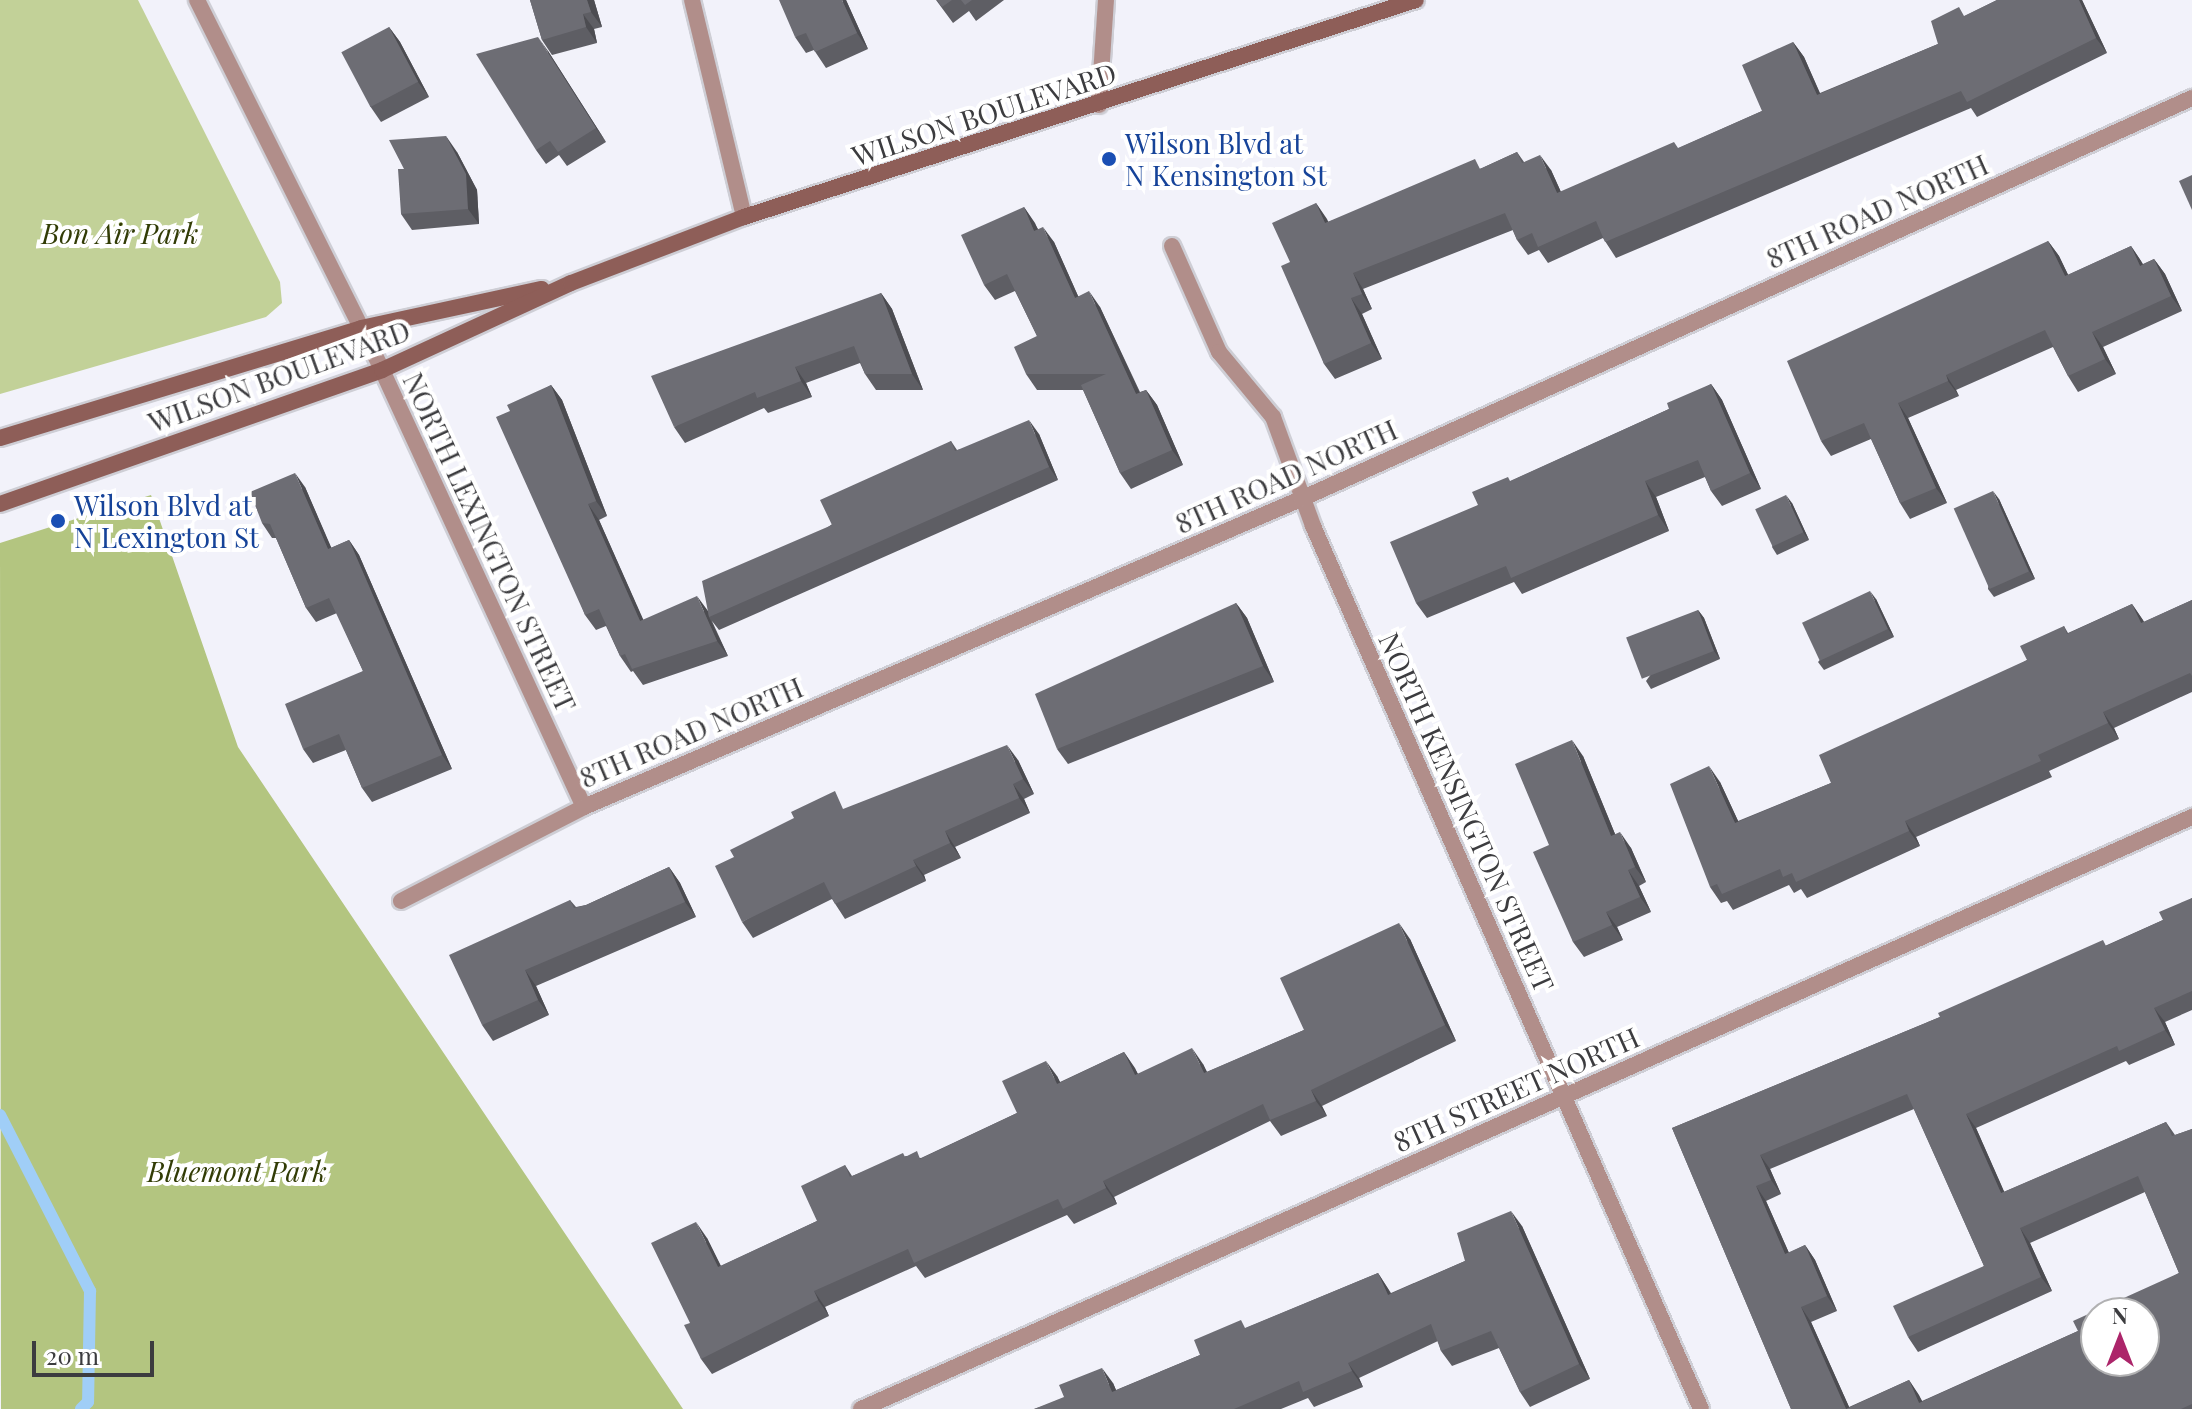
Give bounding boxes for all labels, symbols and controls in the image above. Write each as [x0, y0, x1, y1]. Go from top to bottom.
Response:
street label: WILSON BOULEVARD [848, 55, 1120, 173]
place label: Wilson Blvd at N Kensington St [1125, 126, 1327, 192]
street label: 8TH ROAD NORTH [1761, 147, 1993, 275]
marker: Wilson Blvd at N Kensington St [1100, 150, 1118, 168]
park label: Bon Air Park [42, 216, 198, 250]
street label: WILSON BOULEVARD [144, 313, 414, 439]
street label: NORTH LEXINGTON STREET [397, 367, 583, 717]
street label: 8TH ROAD NORTH [1170, 412, 1402, 540]
place label: Wilson Blvd at N Lexington St [74, 488, 259, 554]
marker: Wilson Blvd at N Lexington St [49, 512, 67, 530]
street label: NORTH KENSINGTON STREET [1372, 627, 1562, 997]
street label: 8TH ROAD NORTH [574, 670, 808, 794]
street label: 8TH STREET NORTH [1388, 1020, 1644, 1158]
park label: Bluemont Park [147, 1154, 327, 1188]
north arrow [2080, 1297, 2160, 1377]
text: N [2112, 1300, 2128, 1330]
scale bar [36, 1325, 158, 1375]
text: 20 m [46, 1339, 99, 1371]

